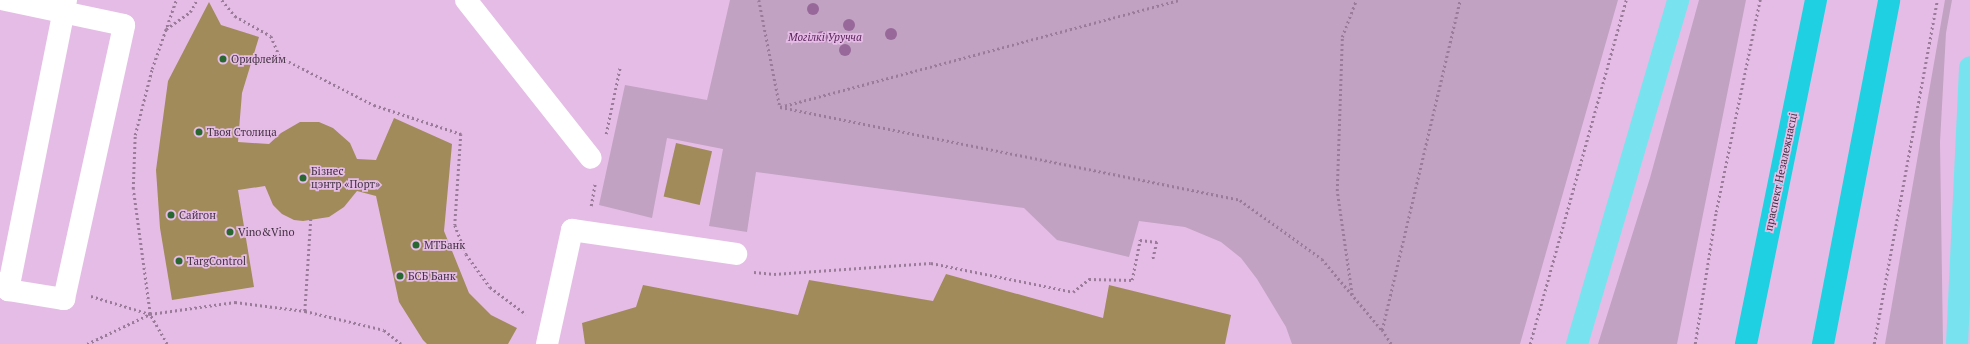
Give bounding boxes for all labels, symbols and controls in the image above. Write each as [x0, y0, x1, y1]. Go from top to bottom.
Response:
park label: Могілкі Уручча [788, 30, 862, 44]
place label: Орифлейм [231, 52, 286, 66]
marker: Орифлейм [218, 54, 228, 64]
street label: праспект Незалежнасці [1762, 112, 1800, 232]
place label: Твоя Столица [207, 125, 277, 139]
marker: Твоя Столица [194, 127, 204, 137]
place label: Бізнес цэнтр «Порт» [311, 165, 380, 191]
marker: Бізнес цэнтр «Порт» [298, 173, 308, 183]
place label: Сайгон [179, 208, 216, 222]
marker: Сайгон [166, 210, 176, 220]
place label: Vino&Vino [238, 225, 294, 239]
marker: Vino&Vino [225, 227, 235, 237]
place label: МТБанк [424, 238, 465, 252]
marker: МТБанк [411, 240, 421, 250]
place label: TargControl [187, 254, 246, 268]
marker: TargControl [174, 256, 184, 266]
place label: БСБ Банк [408, 269, 456, 283]
marker: БСБ Банк [395, 271, 405, 281]

